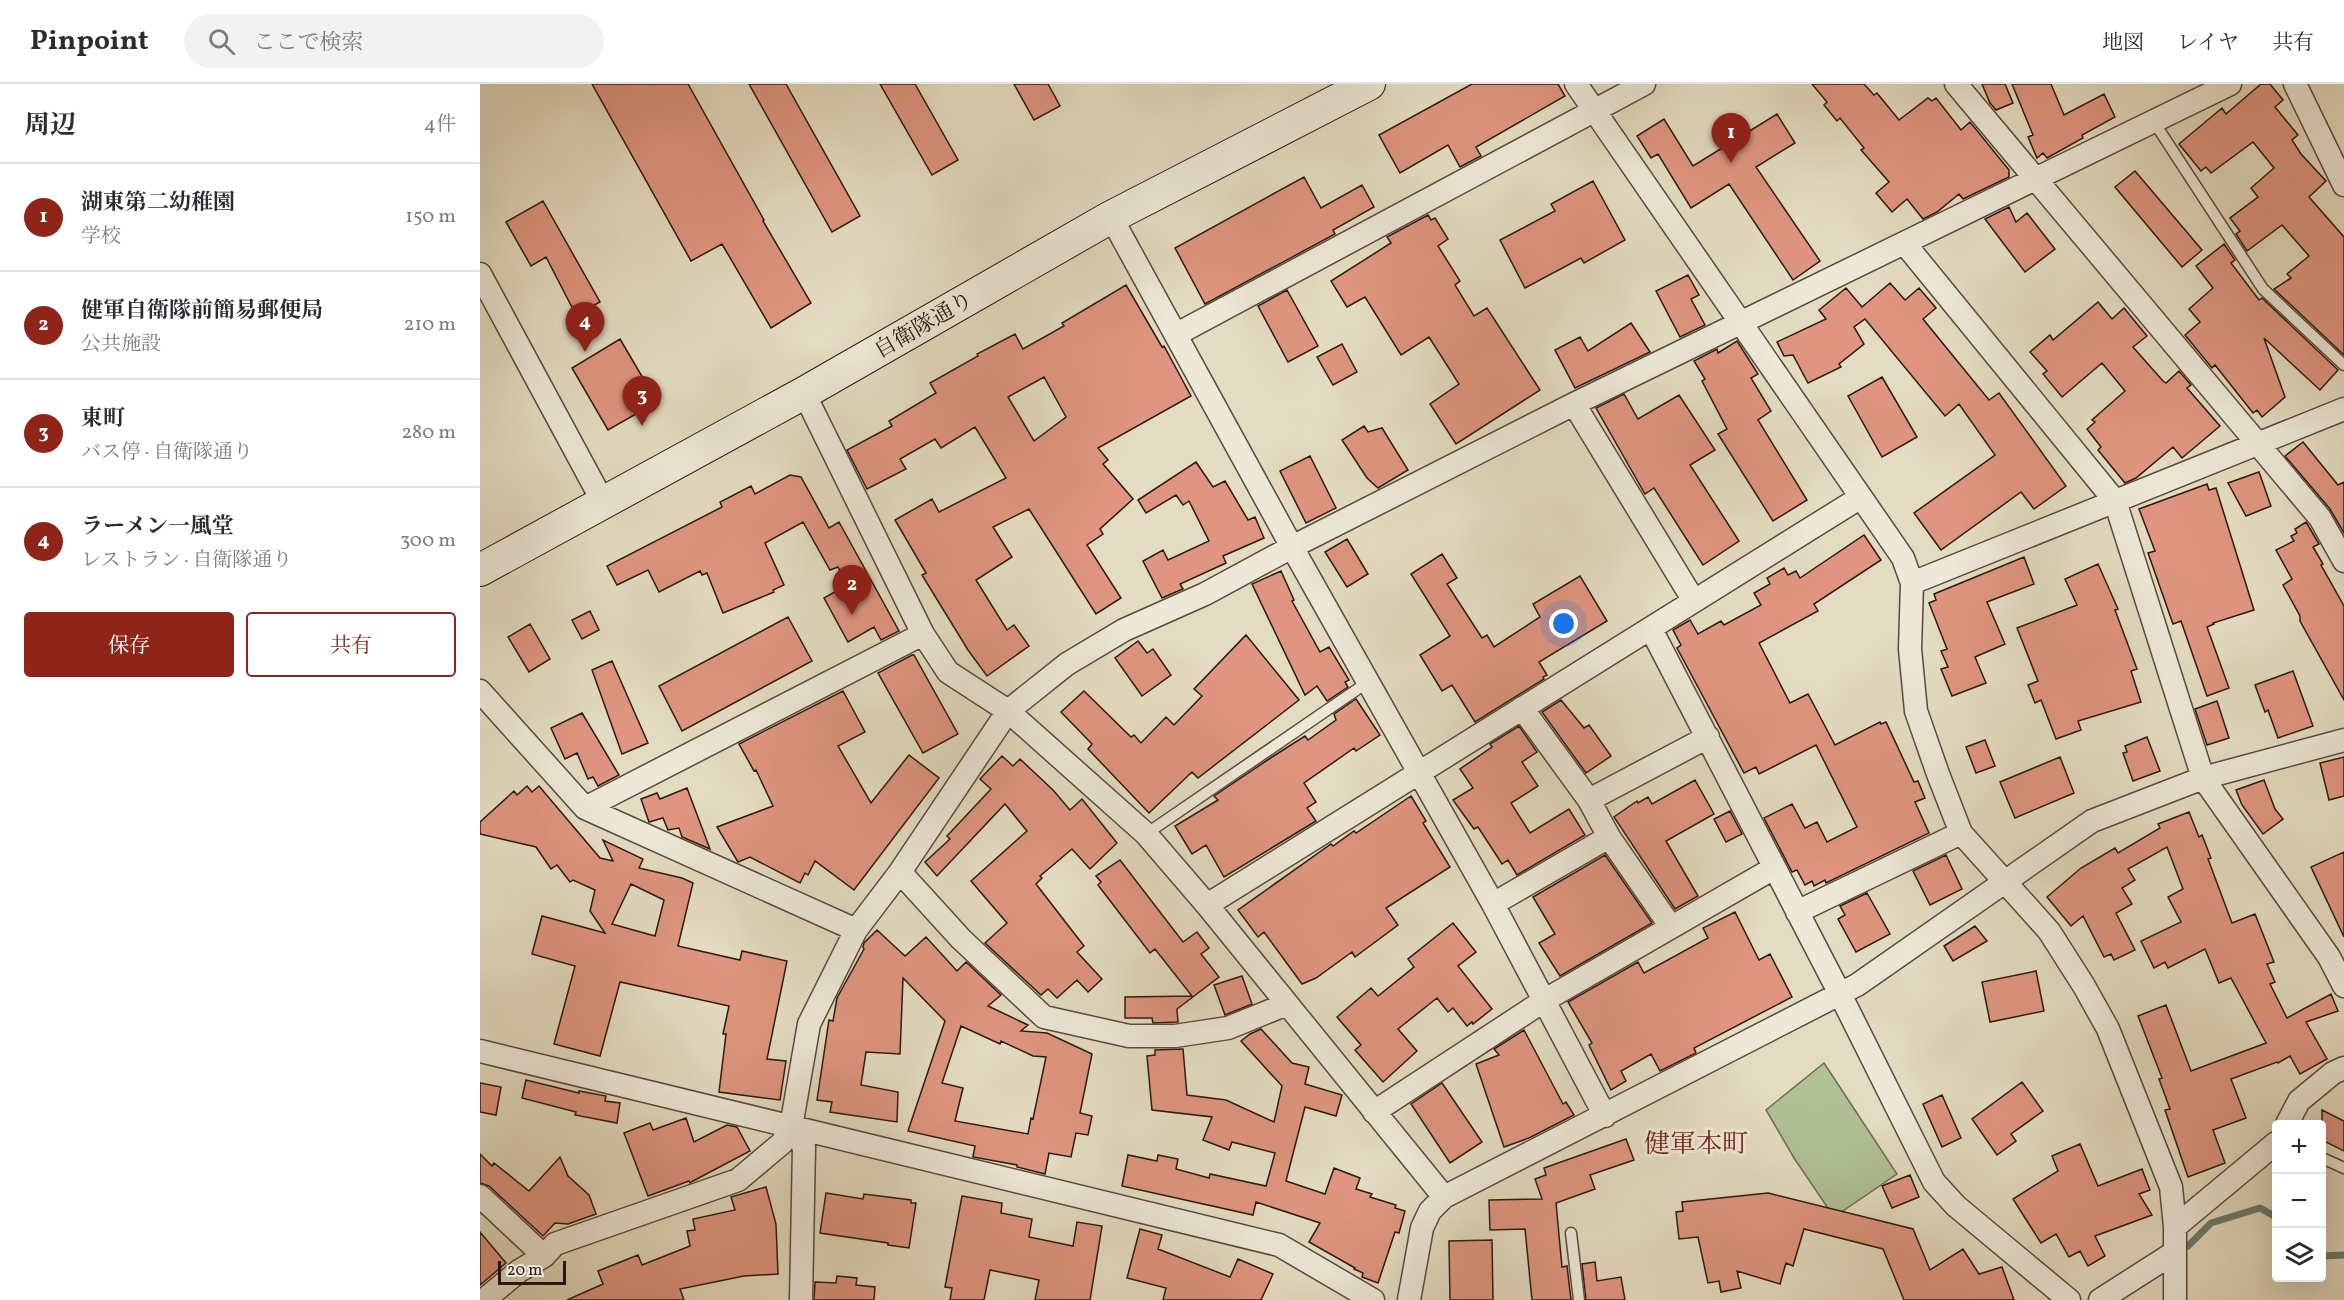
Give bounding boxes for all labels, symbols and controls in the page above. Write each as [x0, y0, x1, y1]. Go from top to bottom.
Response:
search box [184, 14, 604, 68]
text: Pinpoint [30, 22, 148, 61]
icon: search [205, 25, 238, 58]
text: ここで検索 [253, 28, 363, 59]
text: 地図 [2102, 29, 2144, 58]
text: レイヤ [2177, 29, 2239, 58]
text: 共有 [2272, 29, 2314, 58]
text: 周辺 [24, 108, 76, 144]
text: 4件 [424, 111, 456, 139]
pin: 1 [1712, 113, 1750, 163]
text: 湖東第二幼稚園 [81, 188, 235, 219]
text: 1 [39, 203, 48, 231]
text: 150 m [405, 203, 456, 231]
text: 学校 [81, 223, 121, 251]
street label: 自衛隊通り [869, 285, 980, 367]
text: 健軍自衛隊前簡易郵便局 [81, 296, 323, 327]
pin: 4 [566, 302, 604, 352]
text: 2 [38, 311, 49, 339]
text: 210 m [404, 311, 456, 339]
text: 公共施設 [81, 331, 161, 359]
pin: 3 [622, 376, 662, 426]
text: 東町 [81, 404, 125, 435]
text: 3 [38, 419, 49, 447]
text: 280 m [401, 419, 456, 447]
text: バス停 · 自衛隊通り [81, 439, 253, 467]
text: ラーメン一風堂 [81, 512, 234, 543]
text: 4 [37, 527, 50, 555]
text: 300 m [400, 527, 456, 555]
text: レストラン · 自衛隊通り [81, 547, 292, 575]
pin: 2 [832, 566, 872, 615]
your location [1549, 609, 1578, 638]
button: 保存 [24, 612, 234, 677]
button: 共有 [246, 612, 456, 677]
map controls [2272, 1120, 2326, 1282]
button: + [2272, 1120, 2326, 1174]
district label: 健軍本町 [1644, 1127, 1748, 1163]
button: − [2272, 1174, 2326, 1228]
button: layers [2272, 1228, 2326, 1282]
scale bar [498, 1258, 566, 1286]
text: 20 m [507, 1260, 542, 1282]

